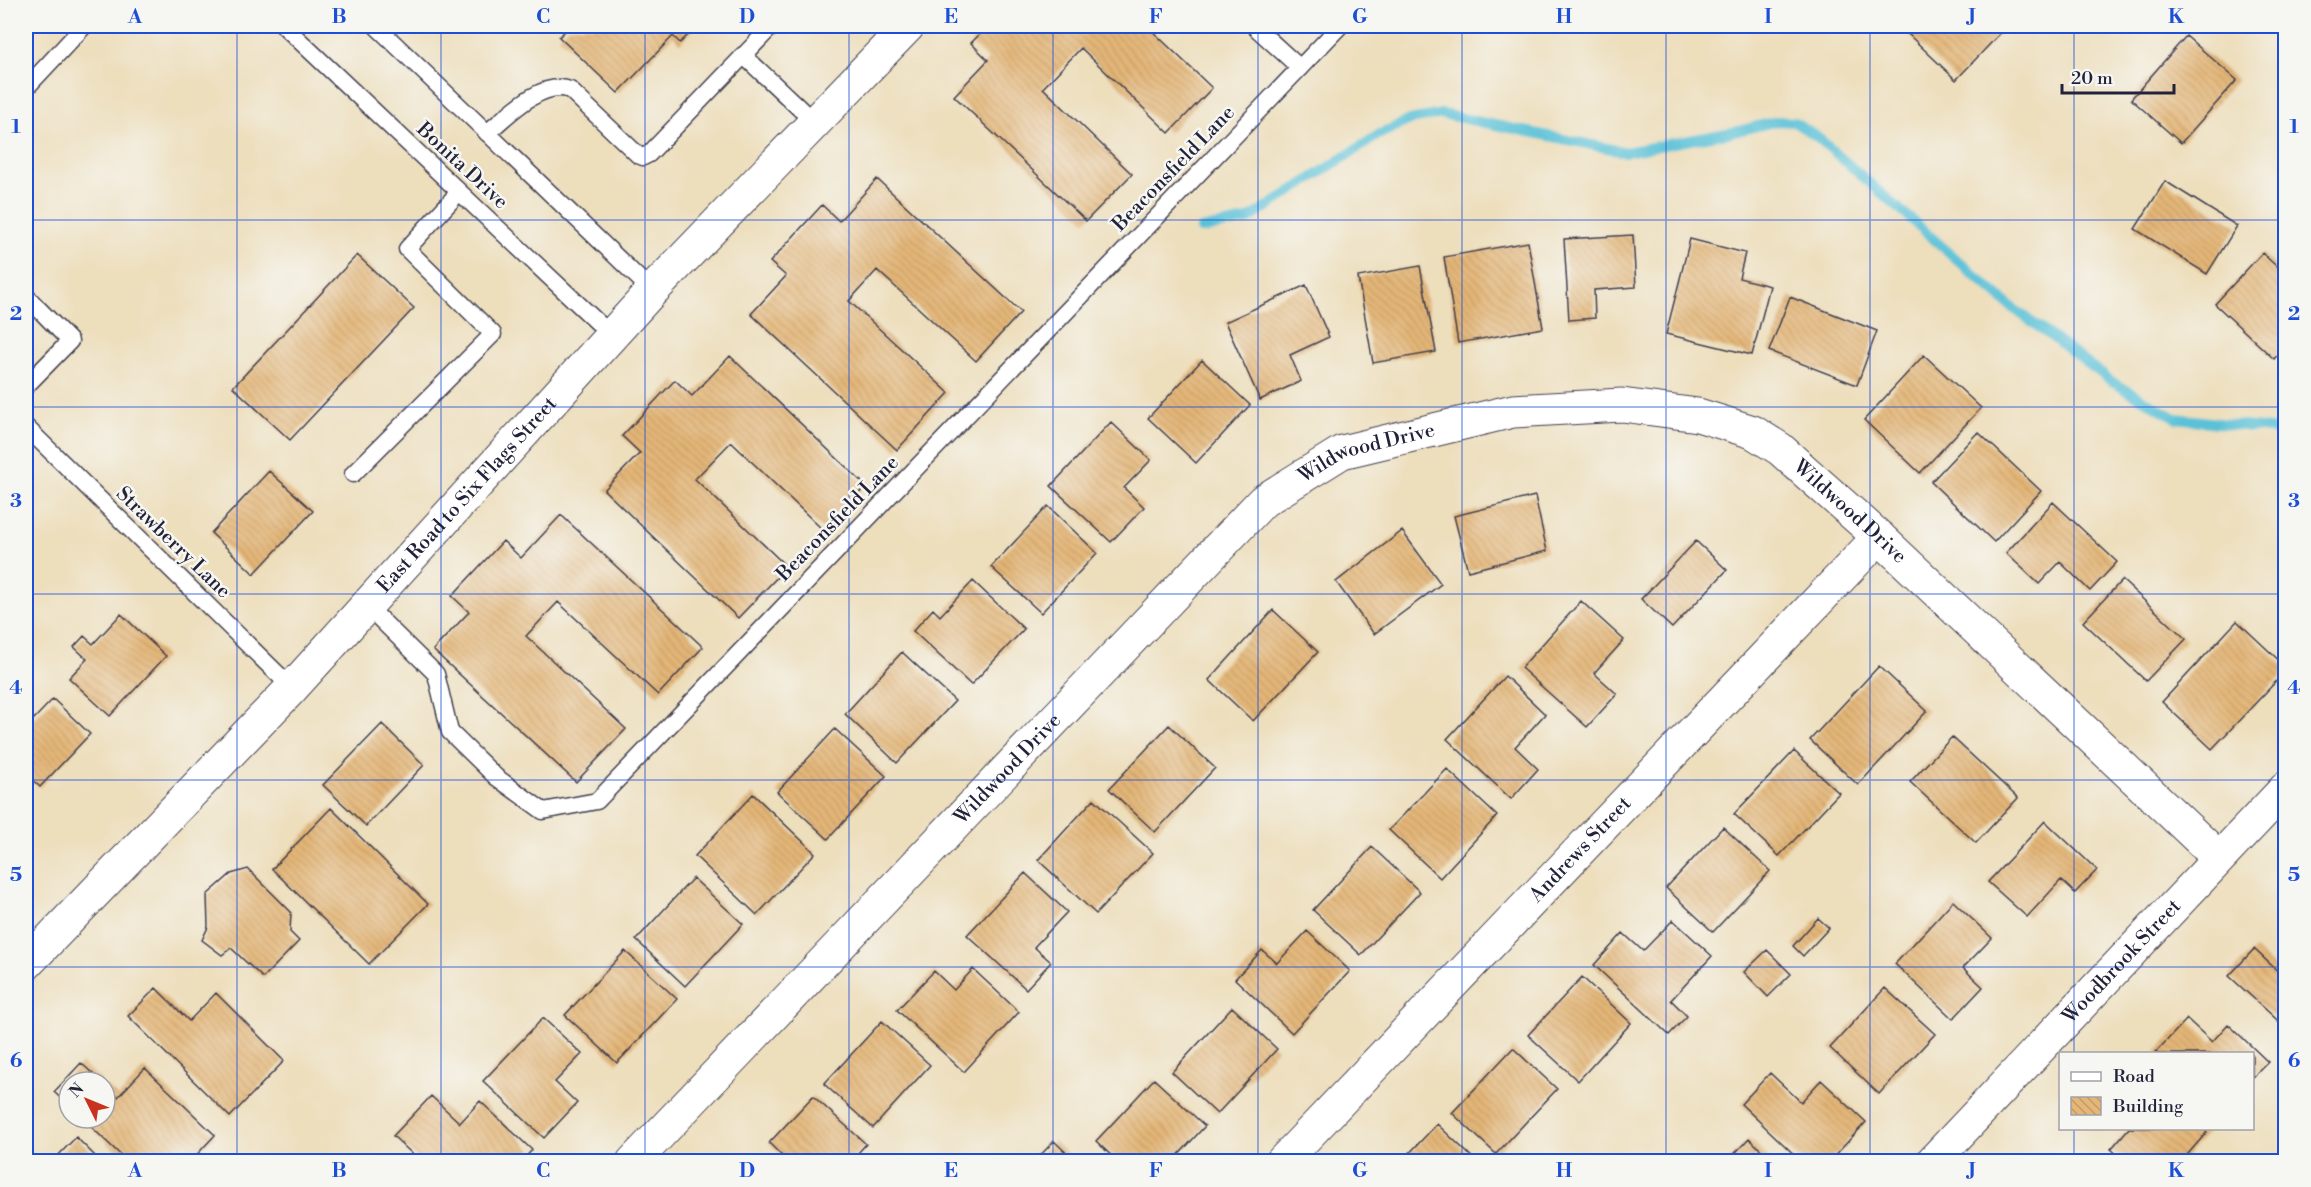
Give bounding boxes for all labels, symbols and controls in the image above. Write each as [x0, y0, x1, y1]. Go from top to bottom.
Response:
text: A [127, 5, 143, 30]
text: B [331, 5, 347, 30]
text: C [536, 5, 550, 30]
text: D [739, 5, 755, 30]
text: E [944, 5, 958, 30]
text: F [1149, 5, 1163, 30]
text: G [1352, 5, 1368, 30]
text: H [1556, 5, 1573, 30]
text: I [1764, 5, 1772, 30]
text: J [1965, 5, 1976, 30]
text: K [2168, 5, 2185, 30]
scale bar [2062, 57, 2174, 95]
text: 20 m [2071, 67, 2113, 90]
street label: Beaconsfield Lane [1107, 101, 1240, 238]
text: 1 [11, 115, 21, 140]
text: 1 [2289, 115, 2299, 140]
street label: Bonita Drive [410, 117, 513, 215]
text: 2 [10, 302, 22, 327]
text: 2 [2288, 302, 2300, 327]
street label: East Road to Six Flags Street [372, 392, 562, 598]
street label: Wildwood Drive [1293, 418, 1437, 489]
street label: Beaconsfield Lane [771, 451, 904, 588]
street label: Wildwood Drive [1787, 453, 1912, 569]
street label: Strawberry Lane [110, 482, 236, 604]
text: 3 [10, 489, 22, 514]
text: 3 [2288, 489, 2300, 514]
text: 4 [9, 676, 23, 701]
text: 4 [2287, 676, 2301, 701]
street label: Wildwood Drive [948, 708, 1066, 830]
street label: Andrews Street [1523, 791, 1637, 908]
text: 5 [10, 863, 22, 888]
text: 5 [2288, 863, 2300, 888]
street label: Woodbrook Street [2056, 894, 2186, 1030]
text: 6 [10, 1049, 23, 1074]
text: 6 [2288, 1049, 2301, 1074]
legend [2059, 1052, 2254, 1130]
text: Road [2113, 1065, 2156, 1088]
north arrow [57, 1070, 117, 1130]
text: N [65, 1079, 89, 1102]
text: Building [2112, 1095, 2184, 1118]
text: A [127, 1159, 143, 1184]
text: B [331, 1159, 347, 1184]
text: C [536, 1159, 550, 1184]
text: D [739, 1159, 755, 1184]
text: E [944, 1159, 958, 1184]
text: F [1149, 1159, 1163, 1184]
text: G [1352, 1159, 1368, 1184]
text: H [1556, 1159, 1573, 1184]
text: I [1764, 1159, 1772, 1184]
text: J [1965, 1159, 1976, 1184]
text: K [2168, 1159, 2185, 1184]

